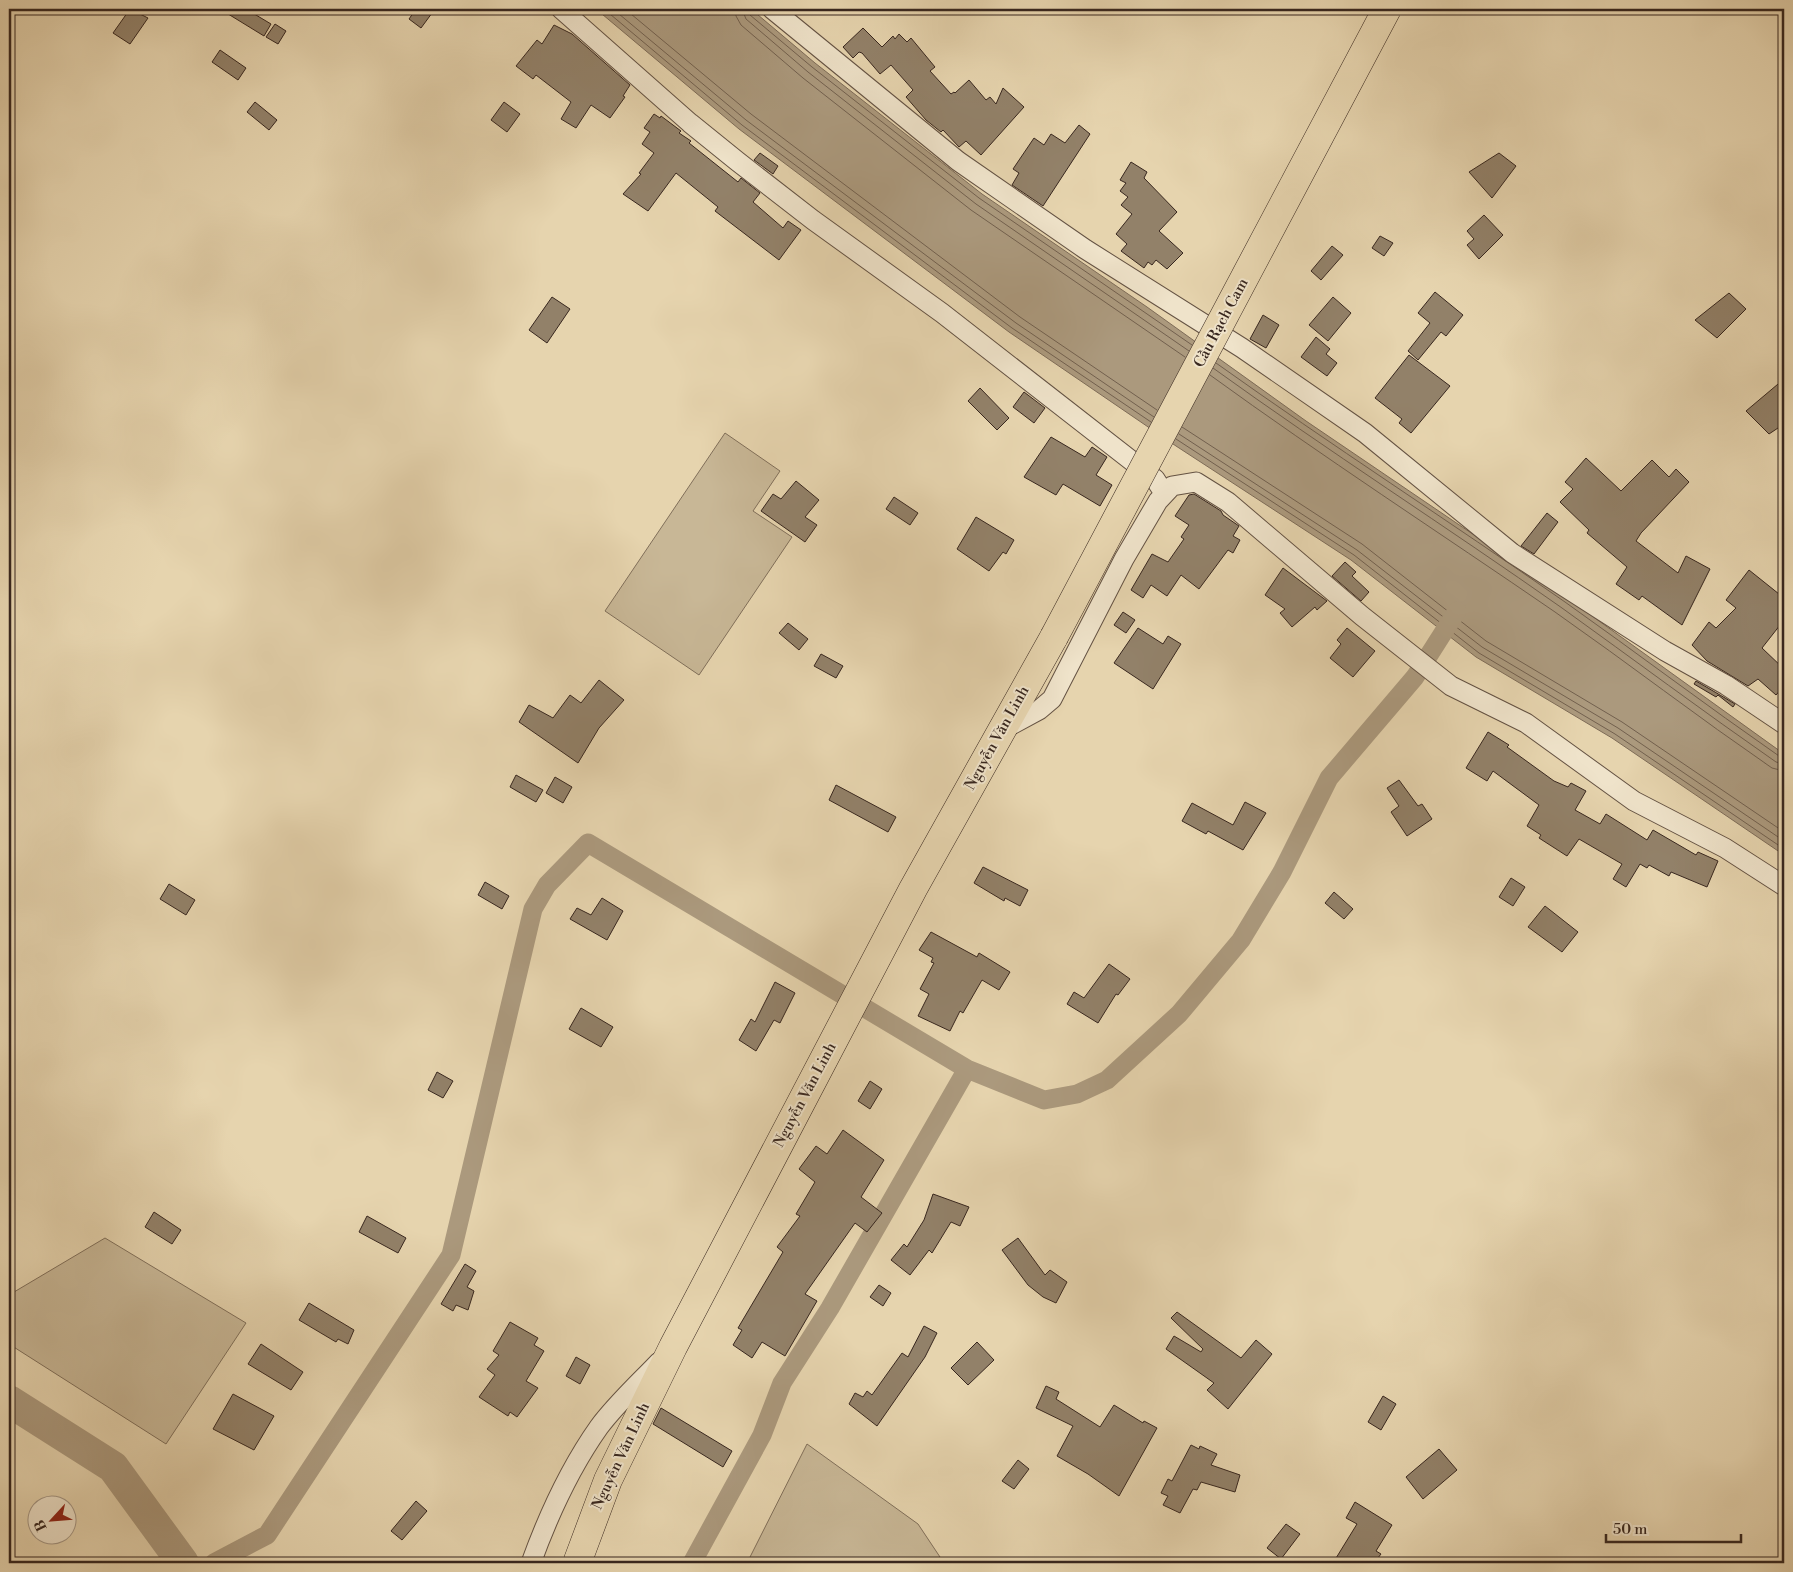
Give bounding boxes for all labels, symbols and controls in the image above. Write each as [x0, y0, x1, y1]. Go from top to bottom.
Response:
street label: Cầu Rạch Cam [1190, 275, 1252, 371]
street label: Nguyễn Văn Linh [961, 683, 1033, 793]
street label: Nguyễn Văn Linh [769, 1039, 841, 1151]
street label: Nguyễn Văn Linh [588, 1399, 654, 1513]
north arrow [28, 1494, 78, 1544]
scale bar [1606, 1512, 1740, 1544]
text: B [31, 1517, 52, 1534]
text: 50 m [1613, 1520, 1647, 1539]

